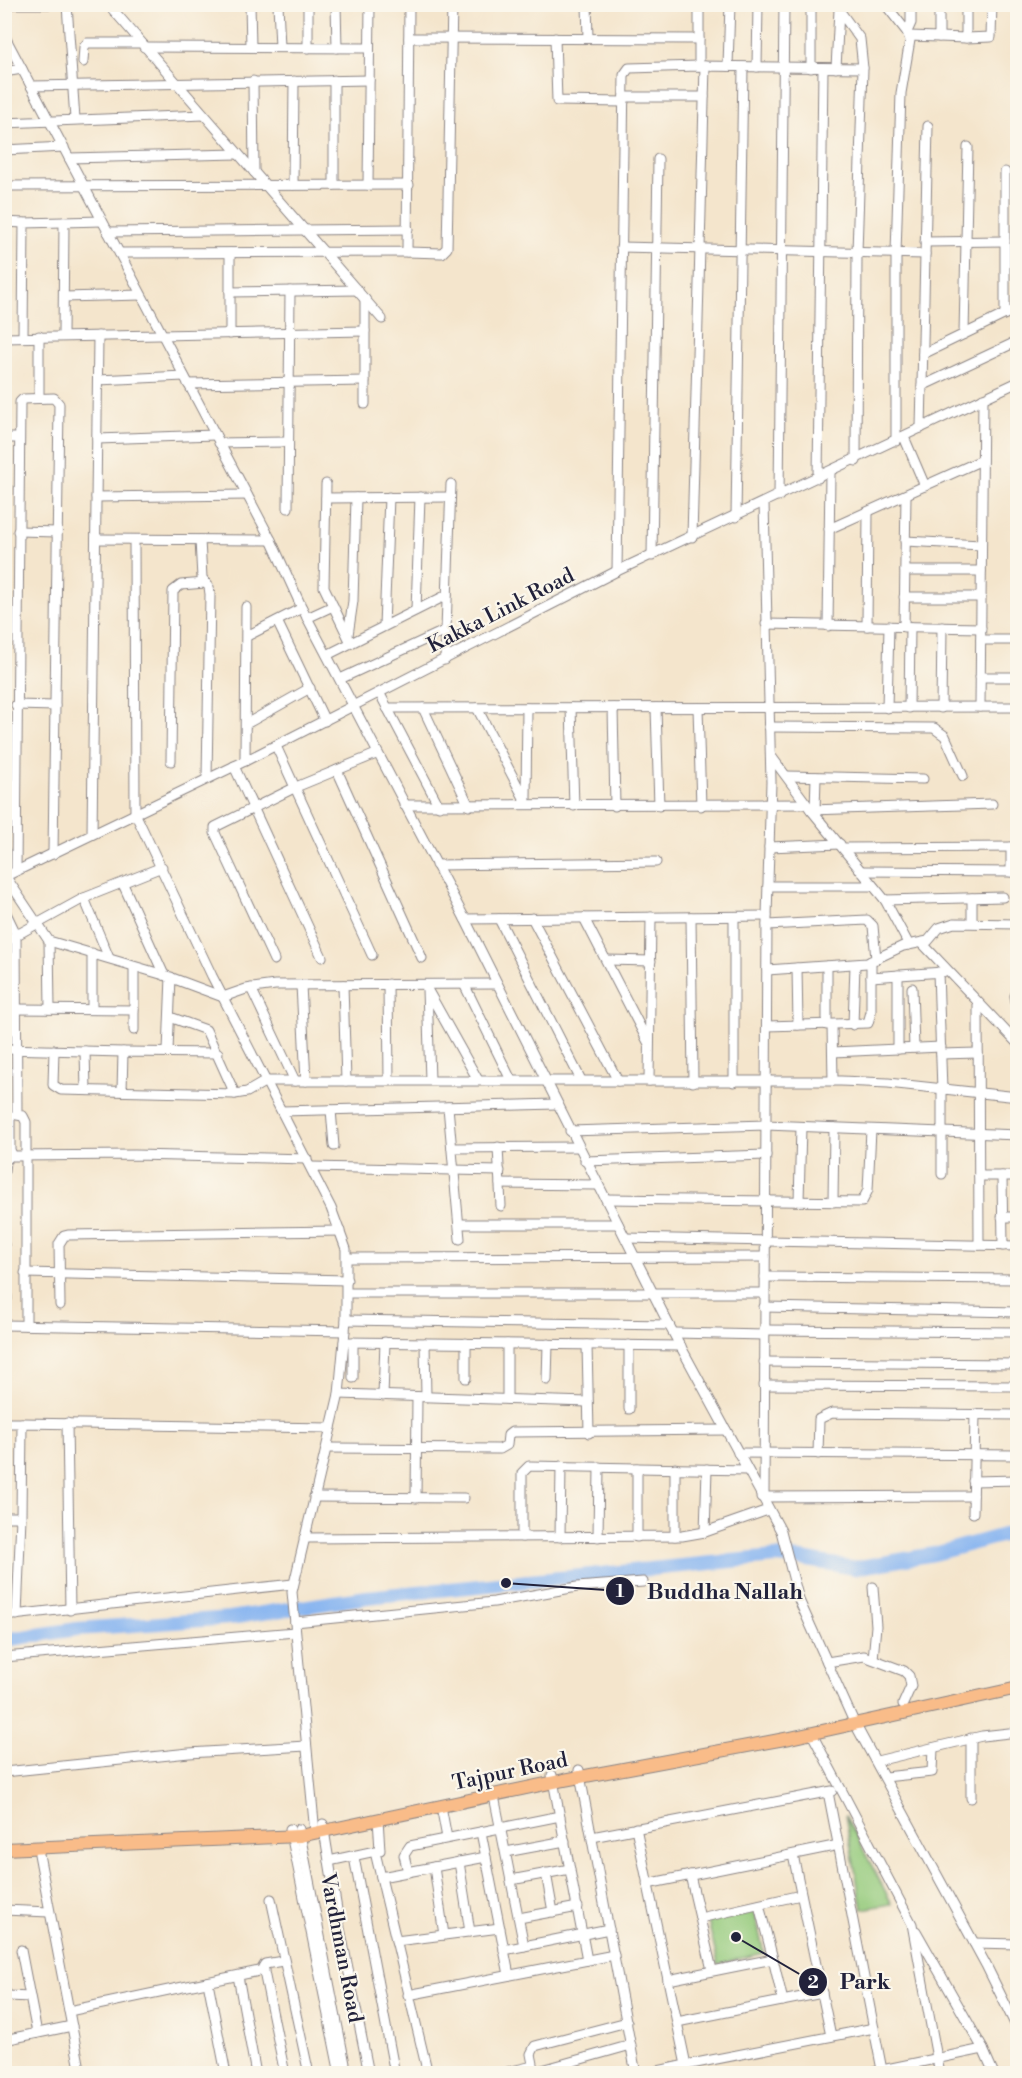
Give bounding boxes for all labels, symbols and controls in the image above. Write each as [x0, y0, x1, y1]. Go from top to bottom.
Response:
street label: Kakka Link Road [423, 563, 579, 659]
callout: Buddha Nallah [605, 1571, 814, 1611]
text: Buddha Nallah [647, 1579, 803, 1606]
text: 1 [616, 1580, 625, 1603]
street label: Tajpur Road [450, 1747, 570, 1797]
street label: Vardhman Road [314, 1870, 368, 2025]
callout: Park [798, 1962, 903, 2002]
text: Park [840, 1969, 891, 1996]
text: 2 [807, 1971, 819, 1994]

